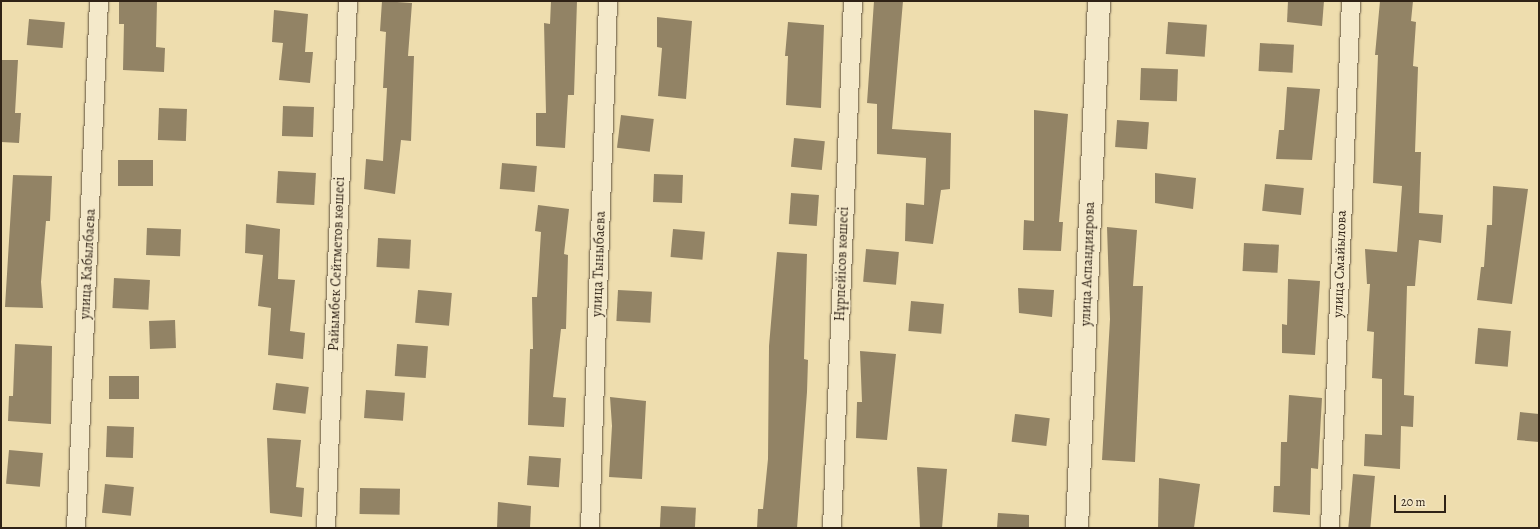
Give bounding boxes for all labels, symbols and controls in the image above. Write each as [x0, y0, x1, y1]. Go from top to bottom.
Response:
street label: Райымбек Сейтметов көшесі [326, 177, 348, 351]
street label: улица Аспандиярова [1077, 202, 1099, 326]
street label: Нұрпейісов көшесі [832, 206, 852, 322]
street label: улица Кабылбаева [77, 208, 99, 320]
street label: улица Смайылова [1330, 210, 1350, 318]
street label: улица Тыныбаева [589, 211, 609, 317]
scale bar [1396, 487, 1448, 513]
text: 20 m [1401, 494, 1425, 510]

